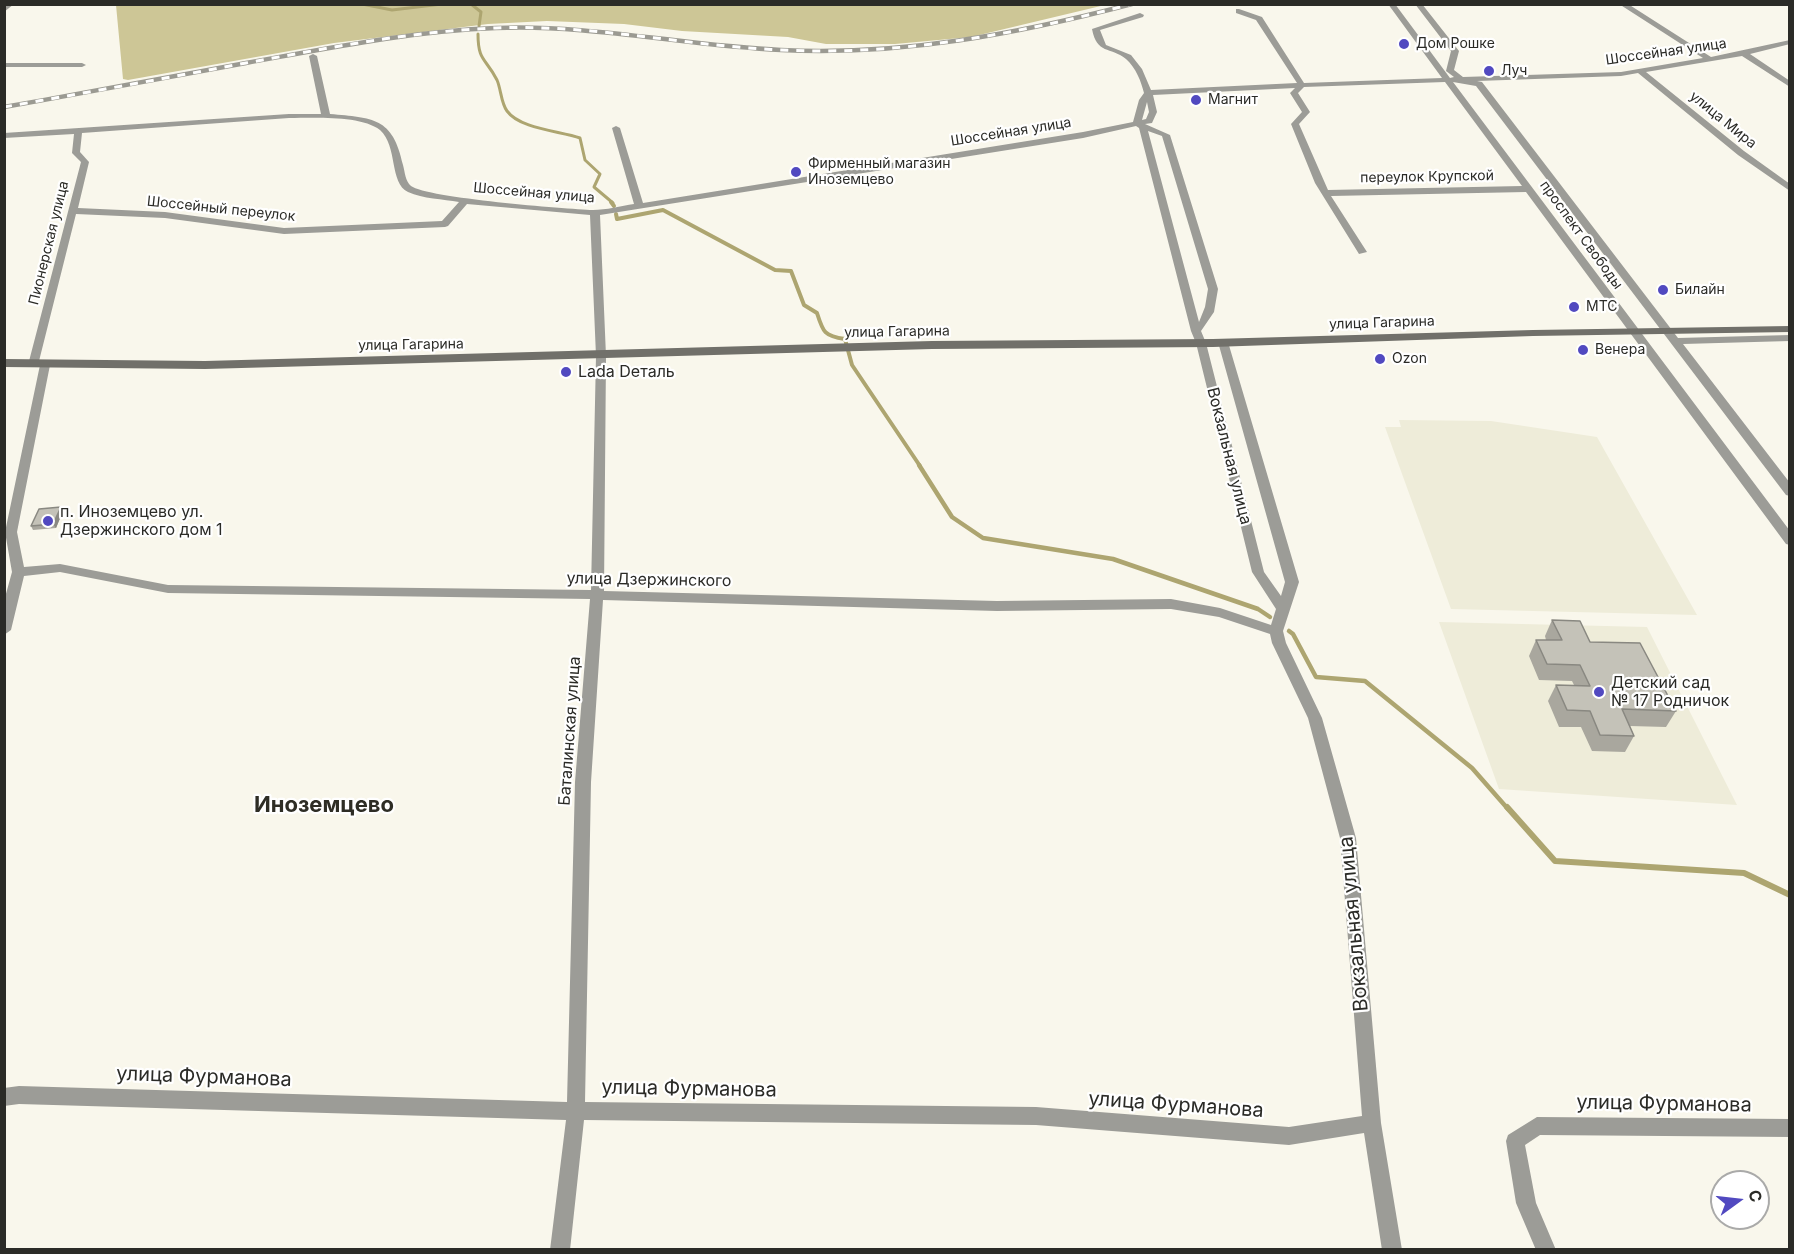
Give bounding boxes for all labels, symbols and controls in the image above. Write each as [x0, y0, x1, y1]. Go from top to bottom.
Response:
street label: Шоссейная улица [1604, 35, 1728, 69]
place label: Дом Рошке [1416, 36, 1495, 52]
marker: Дом Рошке [1397, 37, 1411, 51]
place label: Луч [1501, 63, 1527, 79]
marker: Луч [1482, 64, 1496, 78]
street label: улица Мира [1686, 88, 1760, 152]
place label: Магнит [1208, 92, 1258, 108]
marker: Магнит [1189, 93, 1203, 107]
street label: Шоссейная улица [950, 114, 1072, 150]
place label: Фирменный магазин Иноземцево [808, 156, 951, 188]
marker: Фирменный магазин Иноземцево [789, 165, 803, 179]
street label: переулок Крупской [1360, 167, 1494, 187]
street label: проспект Свободы [1536, 177, 1626, 293]
street label: Пионерская улица [25, 179, 73, 307]
street label: Шоссейная улица [473, 179, 595, 207]
street label: Шоссейный переулок [146, 193, 296, 225]
place label: Билайн [1675, 282, 1725, 298]
marker: Билайн [1656, 283, 1670, 297]
place label: МТС [1586, 299, 1617, 315]
marker: МТС [1567, 300, 1581, 314]
street label: улица Гагарина [1329, 313, 1435, 333]
street label: улица Гагарина [844, 323, 950, 341]
street label: улица Гагарина [358, 336, 464, 354]
place label: Венера [1595, 342, 1645, 358]
marker: Венера [1576, 343, 1590, 357]
place label: Ozon [1392, 351, 1427, 367]
marker: Ozon [1373, 352, 1387, 366]
place label: Lada Dеталь [578, 362, 675, 382]
marker: Lada Dеталь [559, 365, 573, 379]
street label: Вокзальная улица [1203, 385, 1255, 527]
place label: п. Иноземцево ул. Дзержинского дом 1 [60, 502, 222, 540]
marker: п. Иноземцево ул. Дзержинского дом 1 [41, 514, 55, 528]
street label: улица Дзержинского [566, 569, 732, 591]
street label: Баталинская улица [555, 656, 585, 806]
place label: Детский сад № 17 Родничок [1611, 673, 1729, 711]
marker: Детский сад № 17 Родничок [1592, 685, 1606, 699]
district label: Иноземцево [254, 792, 394, 818]
street label: Вокзальная улица [1334, 835, 1374, 1013]
street label: улица Фурманова [116, 1062, 292, 1092]
street label: улица Фурманова [601, 1075, 777, 1103]
street label: улица Фурманова [1088, 1087, 1264, 1123]
street label: улица Фурманова [1576, 1090, 1752, 1118]
north arrow [1710, 1170, 1770, 1230]
text: С [1744, 1188, 1767, 1204]

